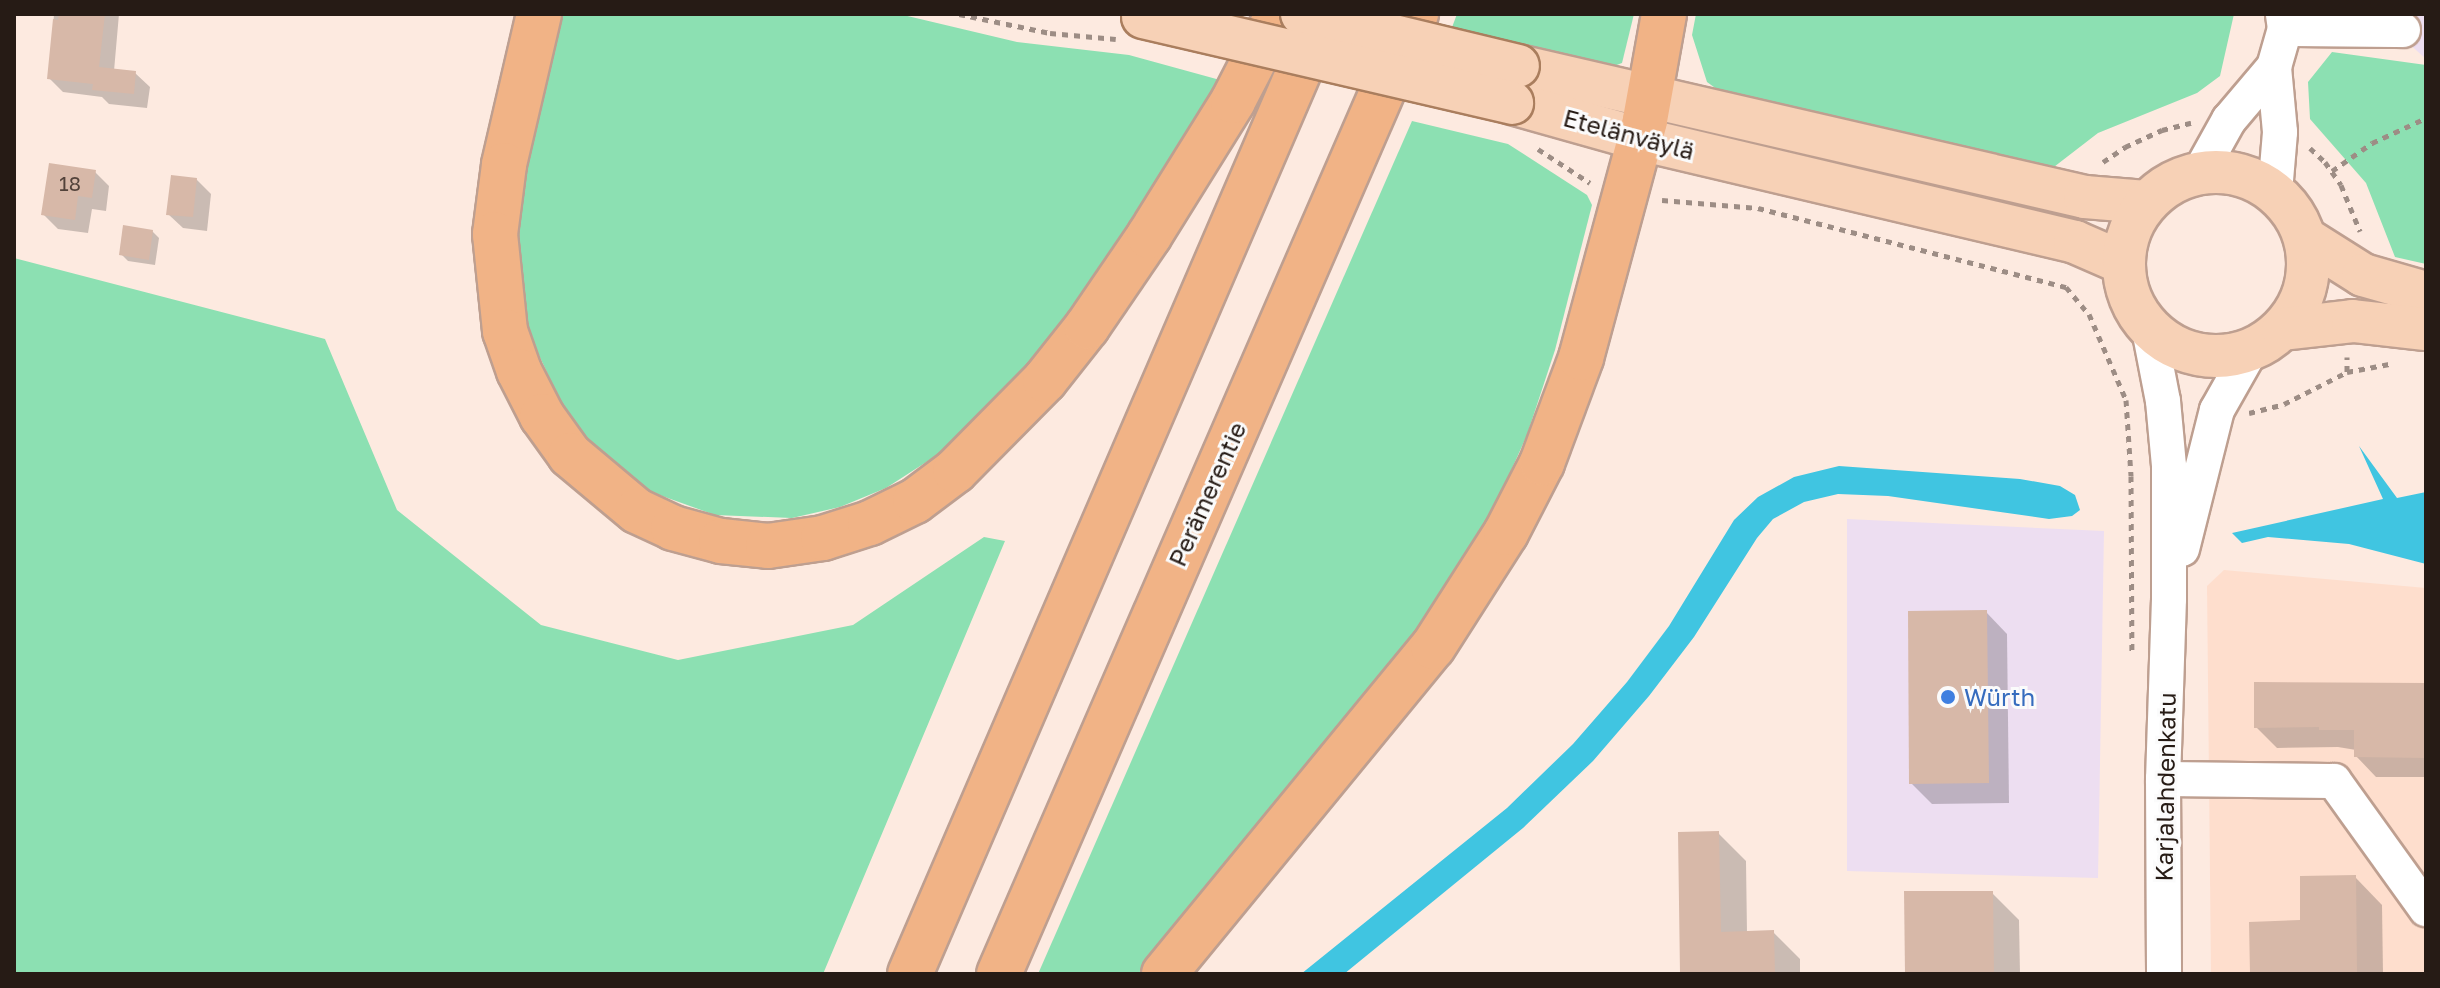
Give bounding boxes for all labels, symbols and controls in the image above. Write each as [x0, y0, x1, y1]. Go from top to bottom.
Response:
street label: Etelänväylä [1560, 103, 1698, 165]
house number: 18 [59, 171, 81, 195]
street label: Perämerentie [1162, 417, 1252, 571]
place label: Würth [1964, 683, 2035, 711]
marker: Würth [1939, 688, 1957, 706]
street label: Karjalahdenkatu [2149, 692, 2181, 882]

